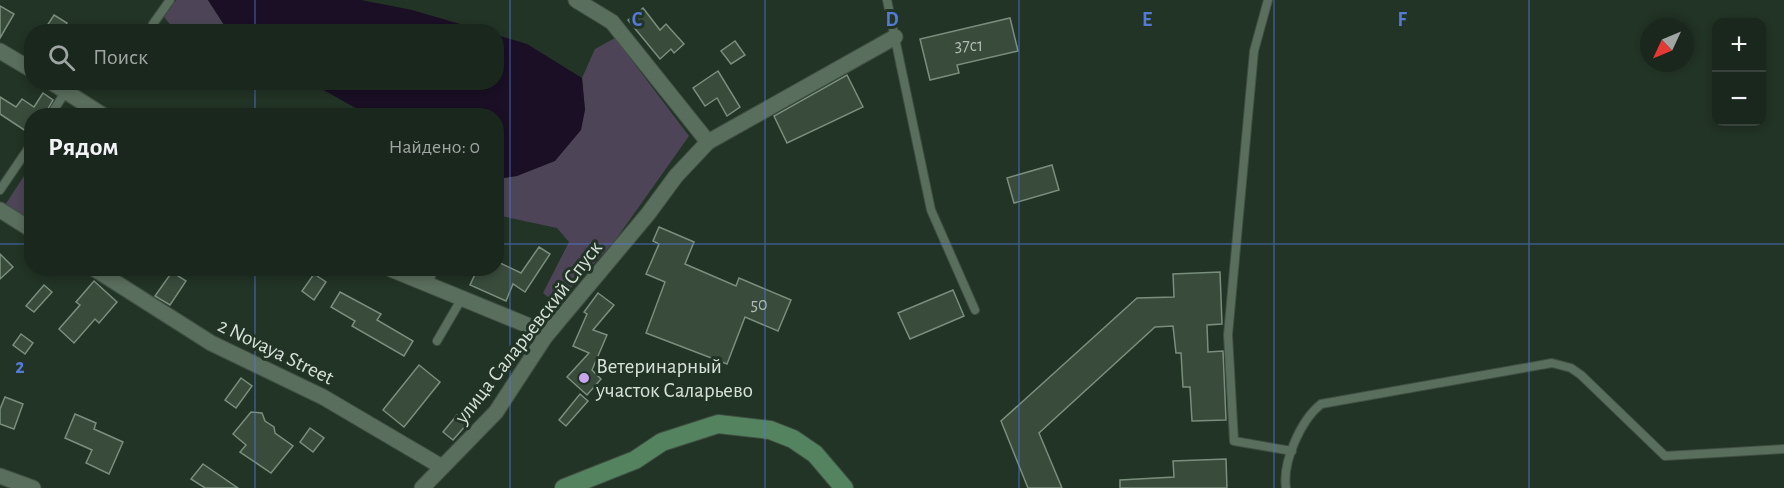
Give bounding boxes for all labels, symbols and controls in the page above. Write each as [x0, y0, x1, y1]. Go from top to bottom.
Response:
text: C [632, 10, 643, 30]
text: D [885, 10, 899, 30]
text: E [1142, 10, 1152, 30]
text: F [1397, 10, 1407, 30]
north arrow [1640, 18, 1694, 72]
map controls [1712, 18, 1766, 126]
button: + [1712, 18, 1766, 72]
search box [24, 24, 504, 90]
house number: 37с1 [955, 37, 983, 55]
icon: search [45, 41, 78, 74]
text: Поиск [93, 46, 148, 68]
button: − [1712, 72, 1766, 126]
text: Рядом [48, 134, 119, 160]
text: Найдено: 0 [389, 137, 480, 157]
street label: улица Саларьевский Спуск [450, 237, 606, 428]
house number: 50 [750, 296, 768, 314]
street label: 2 Novaya Street [214, 314, 337, 389]
place label: Ветеринарный участок Саларьево [595, 356, 753, 401]
text: 2 [15, 357, 25, 377]
marker: Ветеринарный участок Саларьево [577, 371, 591, 385]

